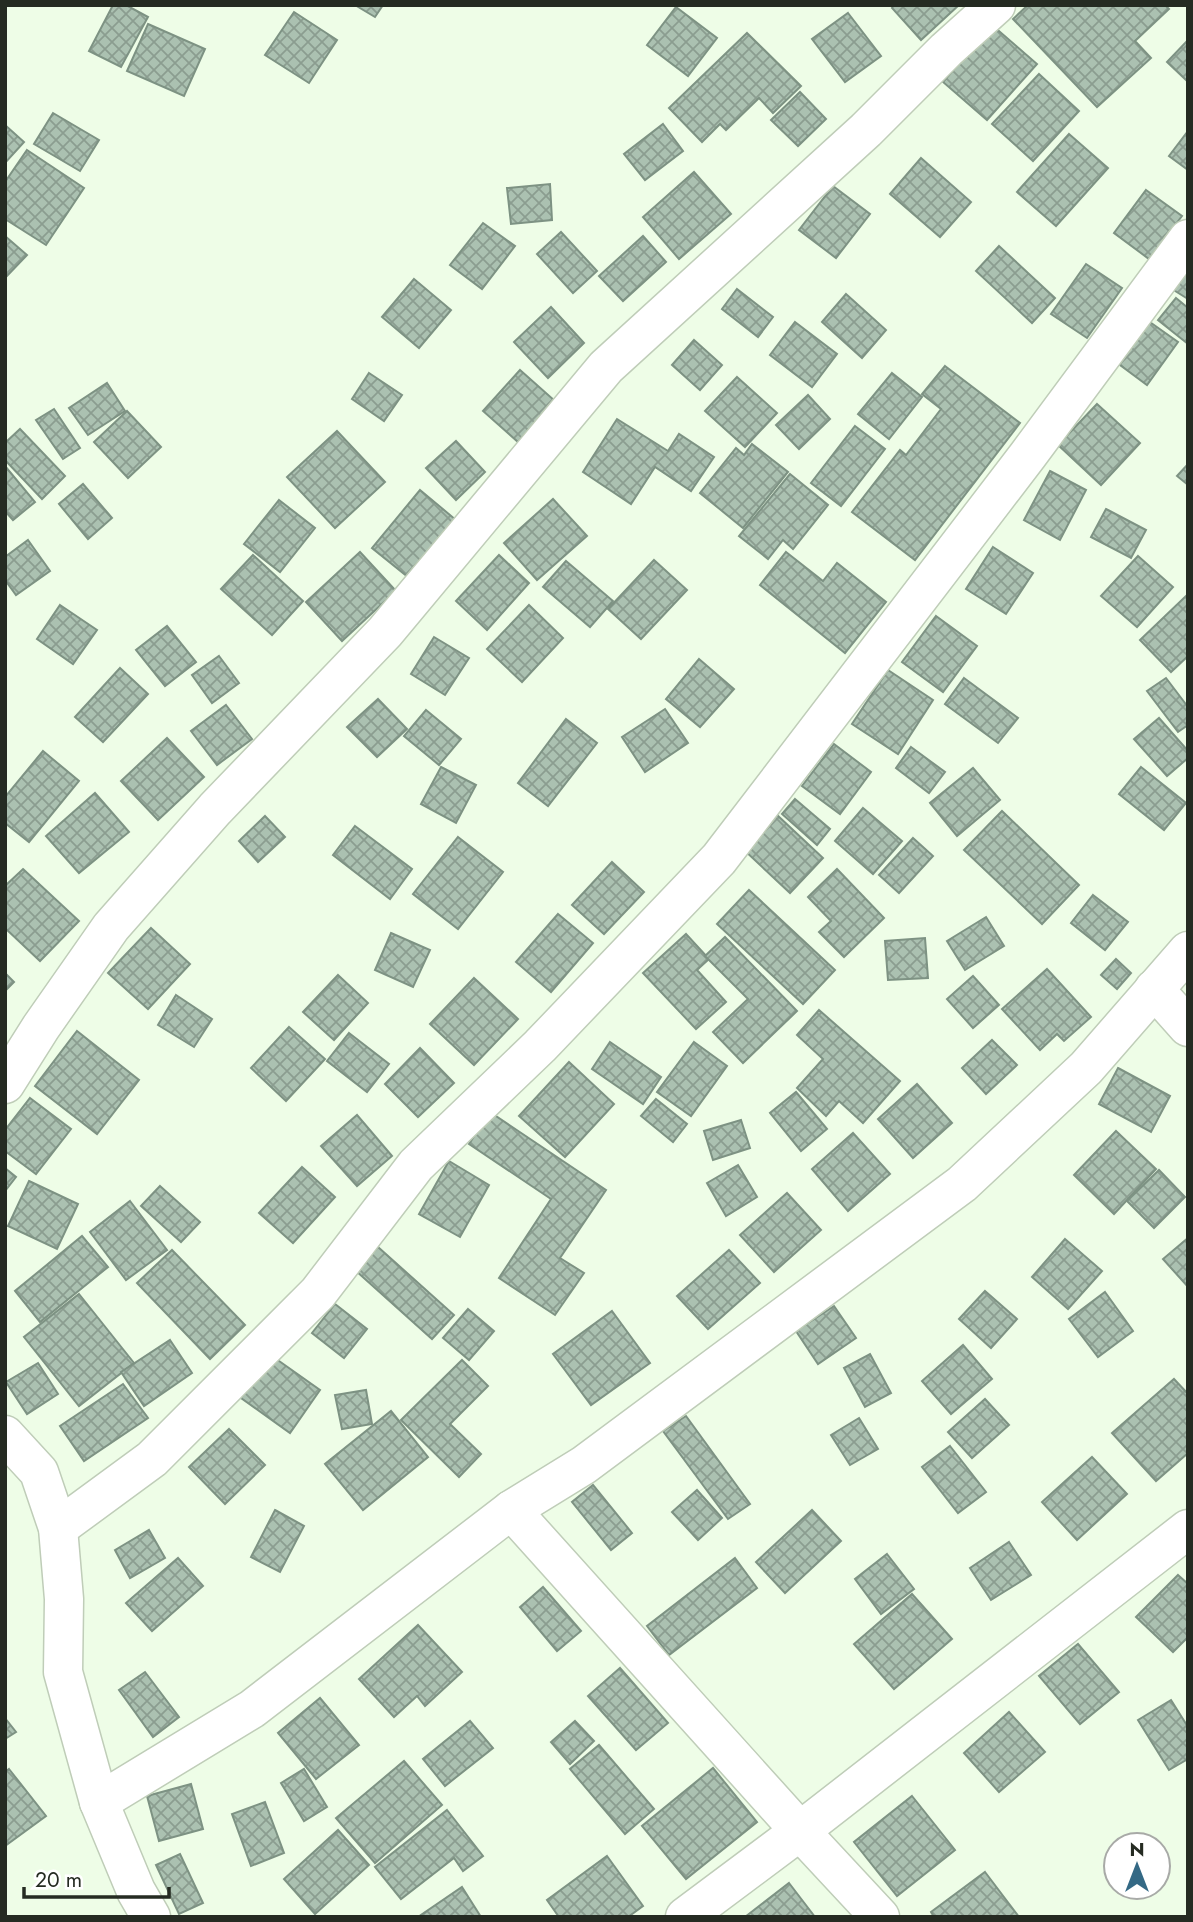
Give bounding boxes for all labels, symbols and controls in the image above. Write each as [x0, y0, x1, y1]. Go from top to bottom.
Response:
north arrow [1102, 1831, 1172, 1901]
text: N [1129, 1836, 1145, 1863]
scale bar [24, 1856, 170, 1900]
text: 20 m [35, 1865, 82, 1895]

